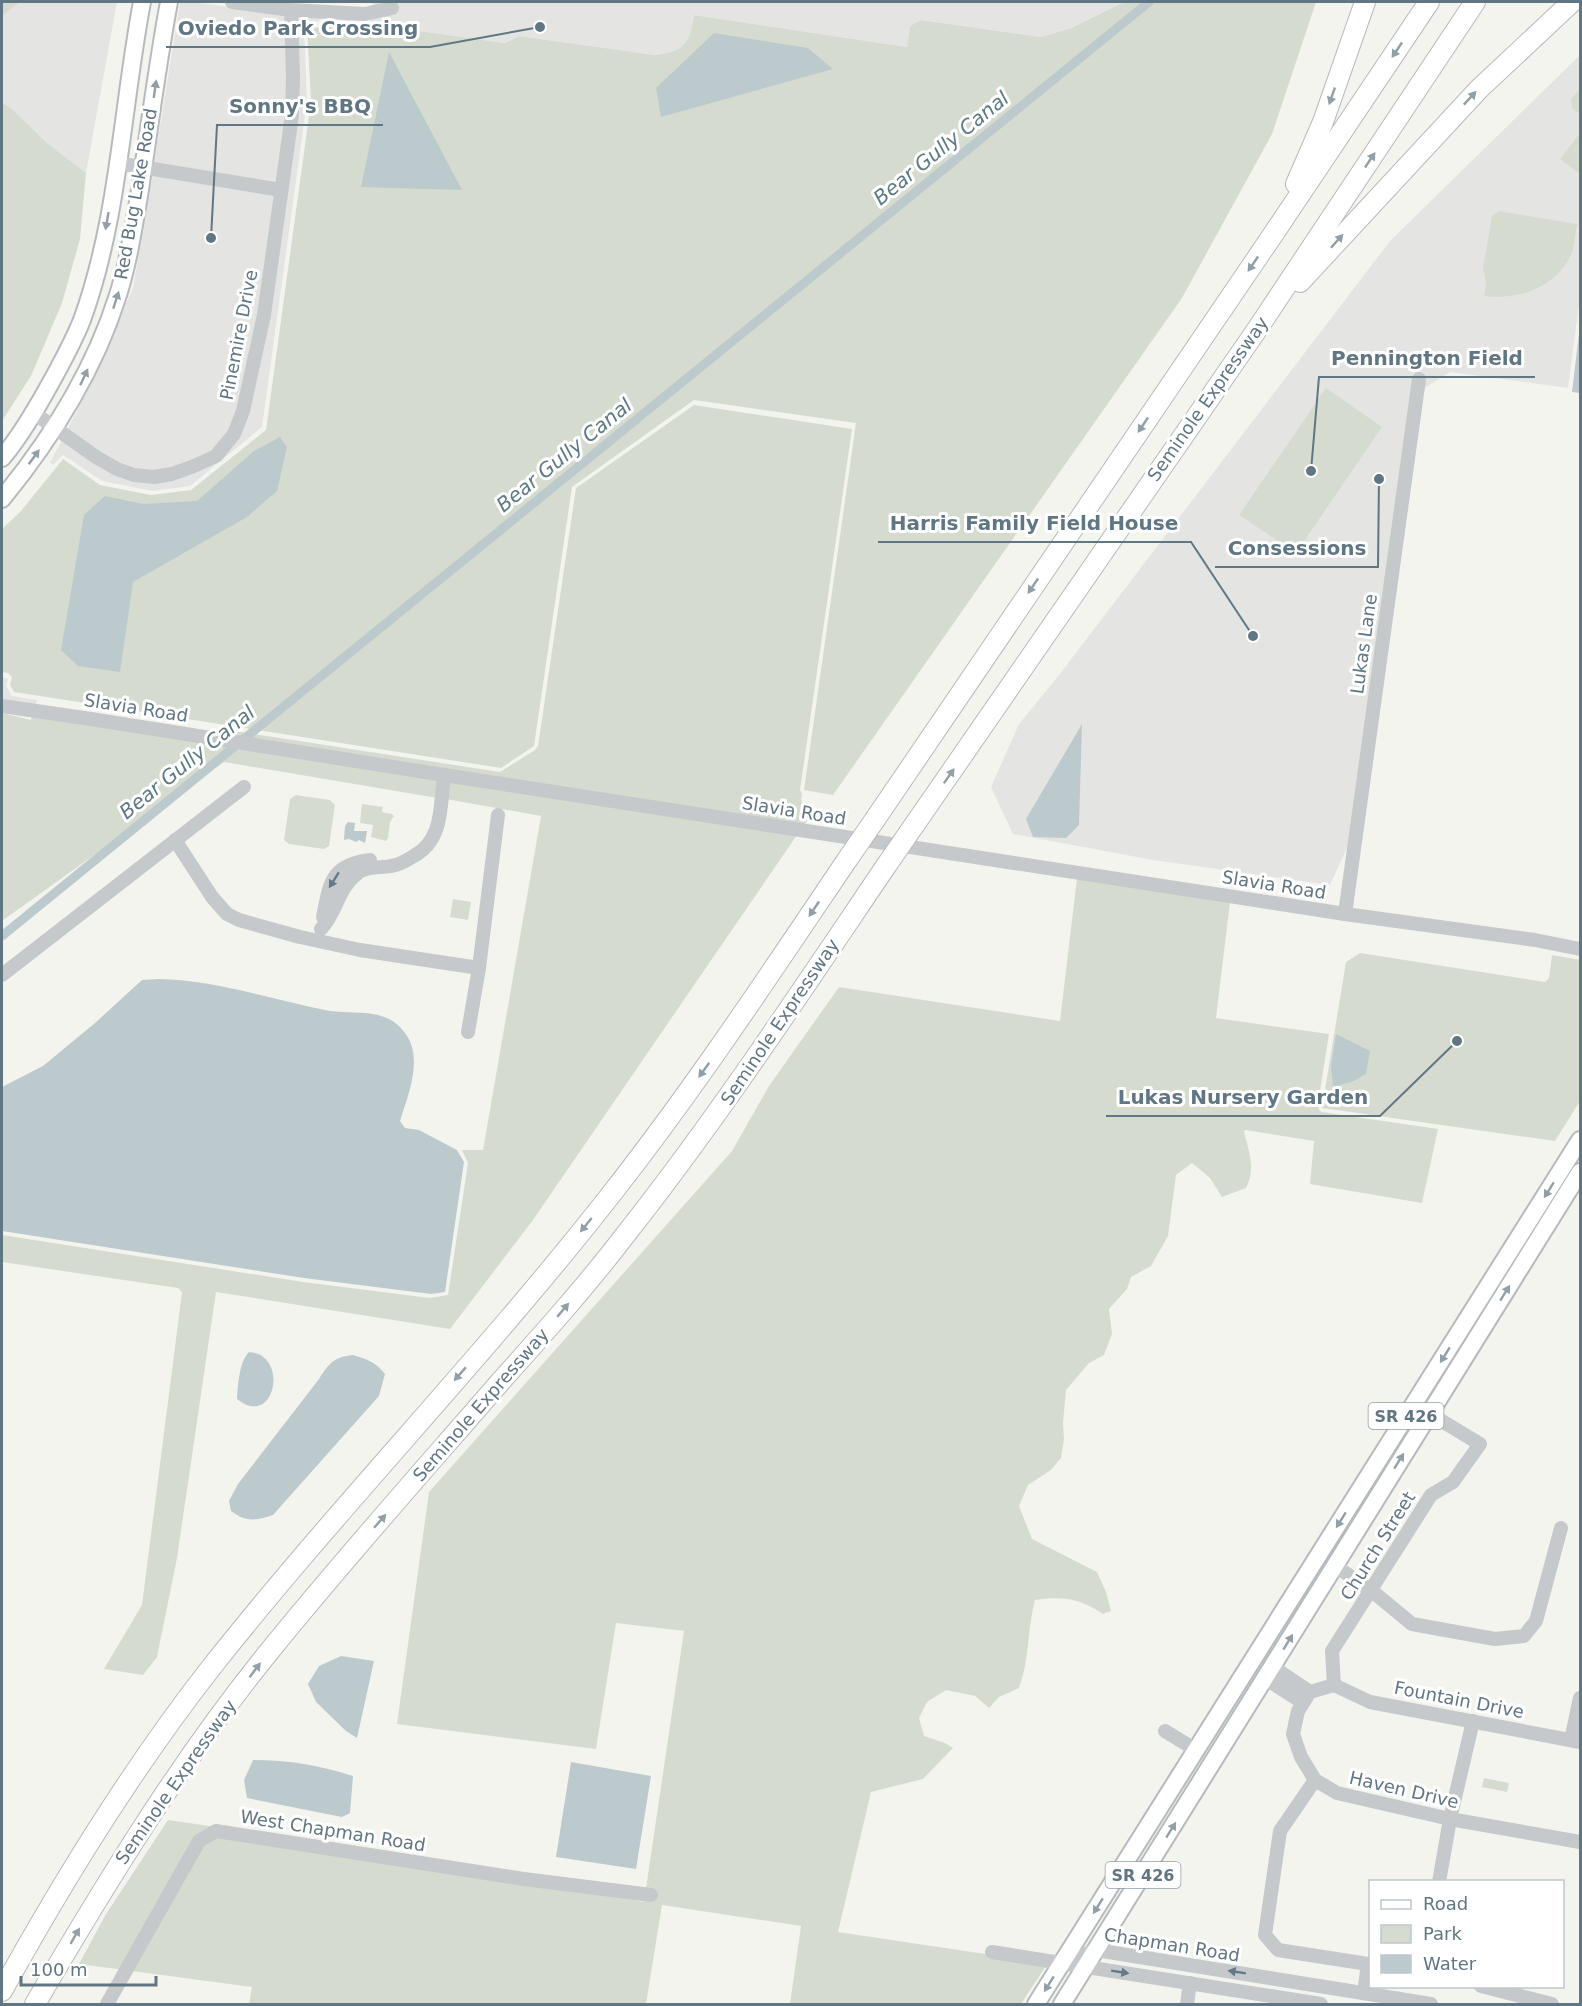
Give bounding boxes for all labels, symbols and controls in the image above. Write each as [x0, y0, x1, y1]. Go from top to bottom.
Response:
callout: Oviedo Park Crossing [166, 9, 430, 47]
text: Oviedo Park Crossing [178, 16, 418, 40]
one-way arrow [1392, 42, 1403, 58]
one-way arrow [150, 79, 159, 98]
water label: Bear Gully Canal [869, 86, 1014, 210]
callout: Sonny's BBQ [217, 87, 383, 125]
one-way arrow [1327, 88, 1336, 106]
one-way arrow [1463, 91, 1476, 106]
text: Sonny's BBQ [229, 94, 371, 118]
street label: Red Bug Lake Road [110, 107, 161, 281]
one-way arrow [1364, 152, 1375, 168]
one-way arrow [103, 212, 112, 231]
one-way arrow [1330, 234, 1344, 248]
one-way arrow [1247, 256, 1259, 272]
street label: Pinemire Drive [216, 268, 261, 402]
one-way arrow [112, 291, 121, 309]
street label: Seminole Expressway [1143, 312, 1273, 485]
callout: Pennington Field [1319, 339, 1535, 377]
text: Pennington Field [1331, 346, 1523, 370]
one-way arrow [79, 369, 88, 386]
water label: Bear Gully Canal [492, 393, 637, 517]
one-way arrow [1137, 417, 1149, 433]
one-way arrow [28, 450, 40, 465]
callout: Harris Family Field House [878, 504, 1191, 542]
text: Harris Family Field House [890, 511, 1178, 535]
callout: Consessions [1215, 529, 1378, 567]
text: Consessions [1228, 536, 1366, 560]
one-way arrow [1027, 578, 1039, 594]
street label: Lukas Lane [1346, 593, 1381, 695]
street label: Slavia Road [83, 689, 190, 726]
water label: Bear Gully Canal [115, 700, 260, 824]
one-way arrow [943, 768, 955, 784]
street label: Slavia Road [741, 792, 848, 829]
street label: Slavia Road [1221, 866, 1328, 903]
one-way arrow [328, 872, 339, 889]
one-way arrow [808, 900, 820, 916]
street label: Seminole Expressway [716, 934, 843, 1109]
one-way arrow [699, 1062, 711, 1077]
callout: Lukas Nursery Garden [1106, 1078, 1380, 1116]
text: Lukas Nursery Garden [1118, 1085, 1368, 1109]
one-way arrow [1544, 1182, 1555, 1198]
one-way arrow [580, 1217, 593, 1232]
one-way arrow [1499, 1284, 1510, 1301]
one-way arrow [556, 1303, 569, 1318]
street label: Seminole Expressway [408, 1324, 553, 1486]
one-way arrow [1440, 1347, 1451, 1363]
one-way arrow [454, 1366, 467, 1381]
road number: SR 426 [1368, 1403, 1444, 1429]
one-way arrow [1394, 1453, 1405, 1469]
street label: Church Street [1336, 1488, 1419, 1604]
one-way arrow [1335, 1511, 1347, 1527]
one-way arrow [373, 1514, 386, 1529]
one-way arrow [1282, 1634, 1293, 1650]
one-way arrow [249, 1663, 261, 1679]
street label: Fountain Drive [1392, 1677, 1526, 1722]
street label: Seminole Expressway [111, 1695, 241, 1868]
street label: Haven Drive [1347, 1767, 1461, 1812]
street label: West Chapman Road [239, 1805, 427, 1856]
one-way arrow [1165, 1822, 1176, 1838]
road number: SR 426 [1106, 1862, 1180, 1888]
legend [1369, 1880, 1564, 1988]
text: Road [1423, 1893, 1468, 1914]
one-way arrow [1092, 1898, 1103, 1914]
street label: Chapman Road [1103, 1923, 1242, 1966]
text: Park [1423, 1923, 1462, 1944]
one-way arrow [70, 1927, 80, 1944]
scale bar [21, 1949, 156, 1987]
text: Water [1423, 1953, 1477, 1974]
text: 100 m [30, 1959, 88, 1980]
one-way arrow [1111, 1968, 1130, 1977]
one-way arrow [1227, 1968, 1246, 1977]
one-way arrow [1044, 1976, 1055, 1992]

